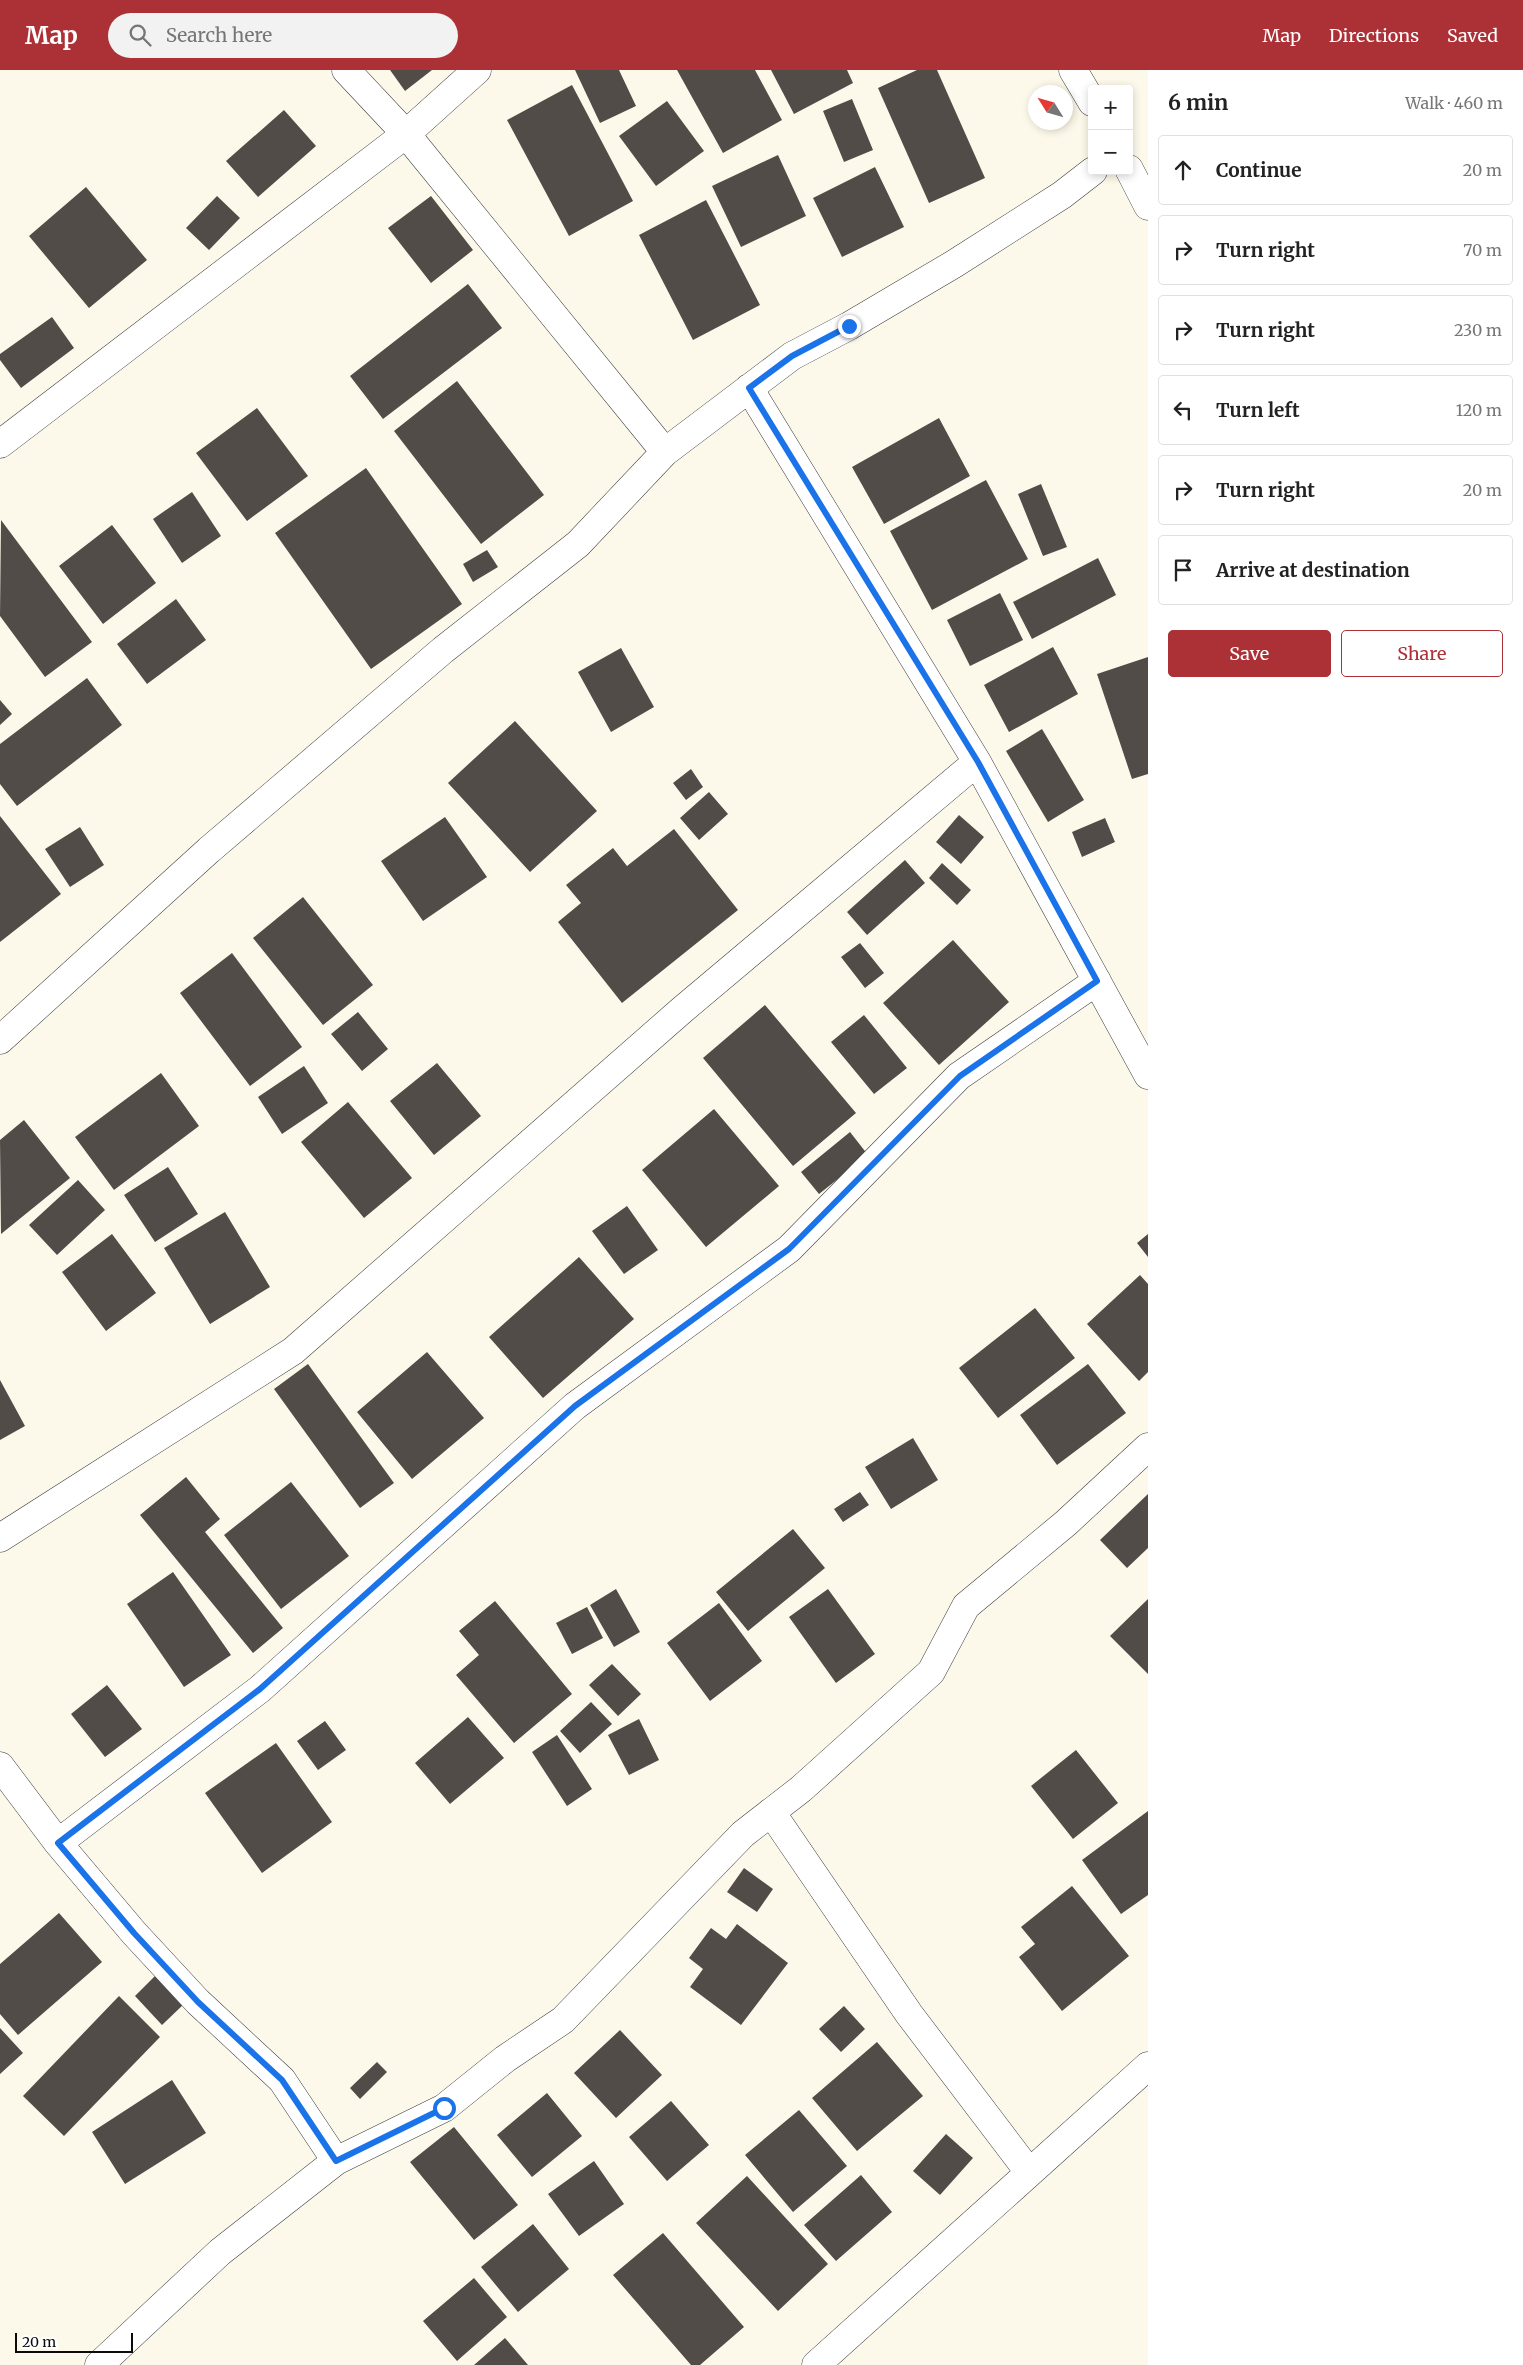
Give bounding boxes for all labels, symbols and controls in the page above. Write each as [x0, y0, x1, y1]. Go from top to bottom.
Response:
search box [108, 13, 458, 58]
text: Map [25, 20, 78, 51]
icon: search [126, 21, 154, 49]
text: Search here [166, 23, 272, 47]
text: Map [1263, 24, 1301, 47]
text: Directions [1329, 24, 1419, 47]
text: Saved [1447, 24, 1498, 47]
north arrow [1028, 85, 1073, 130]
map controls [1088, 85, 1133, 175]
button: + [1088, 85, 1133, 130]
text: 6 min [1168, 89, 1228, 116]
text: Walk · 460 m [1405, 93, 1503, 113]
button: − [1088, 130, 1133, 175]
icon: ahead [1169, 156, 1197, 184]
text: Continue [1216, 158, 1302, 182]
text: 20 m [1463, 160, 1502, 180]
icon: right [1169, 236, 1197, 264]
text: Turn right [1216, 238, 1315, 262]
text: 70 m [1463, 240, 1502, 260]
route end [838, 315, 861, 338]
icon: right [1169, 316, 1197, 344]
text: Turn right [1216, 318, 1315, 342]
text: 230 m [1454, 320, 1502, 340]
icon: left [1169, 396, 1197, 424]
text: Turn left [1216, 398, 1300, 422]
text: 120 m [1456, 400, 1502, 420]
icon: right [1169, 476, 1197, 504]
text: Turn right [1216, 478, 1315, 502]
text: 20 m [1463, 480, 1502, 500]
icon: arrive [1169, 556, 1197, 584]
text: Arrive at destination [1216, 558, 1410, 582]
button: Save [1168, 630, 1331, 677]
button: Share [1341, 630, 1503, 677]
route start [433, 2097, 456, 2120]
scale bar [15, 2330, 132, 2353]
text: 20 m [22, 2333, 56, 2351]

